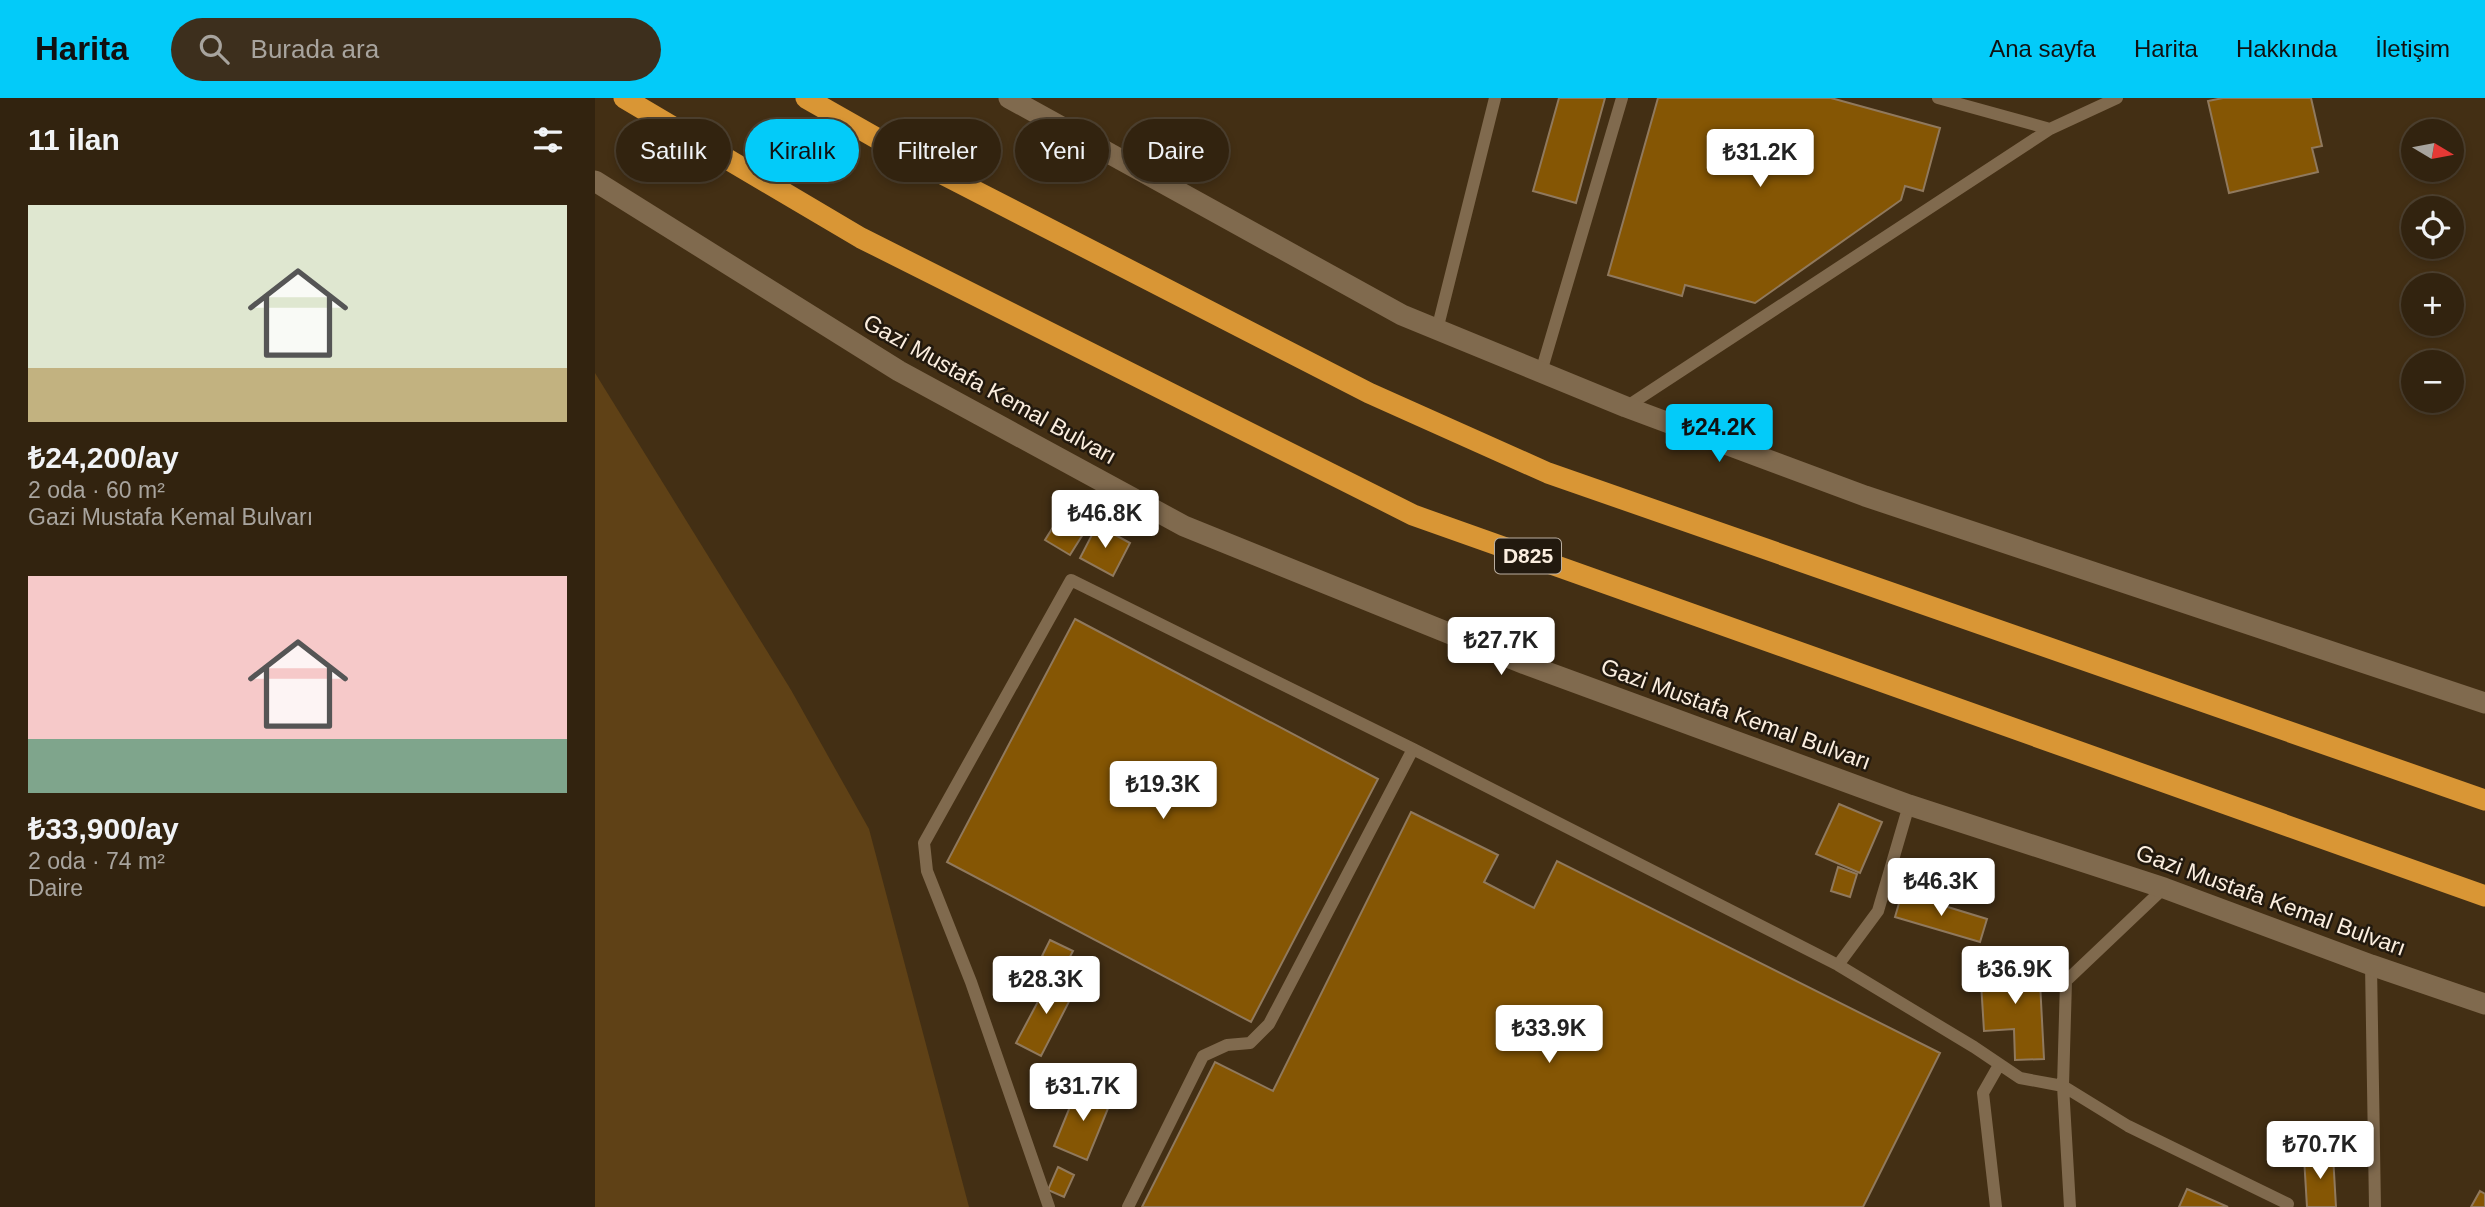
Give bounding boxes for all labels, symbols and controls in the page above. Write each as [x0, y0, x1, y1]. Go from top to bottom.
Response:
search box [171, 18, 661, 81]
text: Harita [35, 30, 129, 67]
icon: search [195, 30, 233, 68]
text: Burada ara [251, 34, 379, 64]
text: Ana sayfa [1989, 35, 2096, 62]
text: Harita [2134, 35, 2198, 62]
text: Hakkında [2236, 35, 2337, 62]
text: İletişim [2375, 35, 2450, 62]
chip: Satılık [616, 119, 731, 182]
chip: Kiralık [745, 119, 859, 182]
chip: Filtreler [873, 119, 1001, 182]
chip: Yeni [1015, 119, 1109, 182]
chip: Daire [1123, 119, 1229, 182]
north arrow [2401, 119, 2464, 182]
map controls [2401, 119, 2464, 413]
icon: filters [529, 121, 567, 159]
text: 11 ilan [28, 123, 120, 156]
pin: ₺31.2K [1703, 130, 1817, 189]
text: ₺31.2K [1723, 139, 1797, 165]
button: locate [2401, 196, 2464, 259]
icon: home [235, 250, 361, 376]
button: + [2401, 273, 2464, 336]
street label: Gazi Mustafa Kemal Bulvarı [859, 309, 1121, 469]
button: − [2401, 350, 2464, 413]
pin: ₺24.2K [1662, 404, 1776, 464]
text: ₺24.2K [1682, 414, 1756, 440]
text: ₺24,200/ay [28, 441, 179, 474]
text: 2 oda · 60 m² [28, 477, 165, 503]
pin: ₺46.8K [1048, 490, 1162, 550]
text: ₺46.8K [1068, 500, 1142, 526]
text: Gazi Mustafa Kemal Bulvarı [28, 504, 313, 530]
road number: D825 [1495, 538, 1561, 574]
pin: ₺27.7K [1444, 618, 1558, 677]
icon: home [235, 621, 361, 747]
text: ₺27.7K [1464, 627, 1538, 653]
street label: Gazi Mustafa Kemal Bulvarı [1598, 653, 1874, 775]
pin: ₺19.3K [1106, 762, 1220, 821]
text: ₺19.3K [1126, 771, 1200, 797]
text: ₺33,900/ay [28, 812, 179, 845]
street label: Gazi Mustafa Kemal Bulvarı [2133, 839, 2409, 961]
text: 2 oda · 74 m² [28, 848, 165, 874]
pin: ₺46.3K [1884, 858, 1998, 918]
text: ₺46.3K [1904, 868, 1978, 894]
text: Daire [28, 875, 83, 901]
pin: ₺36.9K [1958, 946, 2072, 1006]
pin: ₺28.3K [989, 956, 1103, 1016]
text: ₺36.9K [1978, 956, 2052, 982]
text: ₺28.3K [1009, 966, 1083, 992]
pin: ₺33.9K [1492, 1006, 1606, 1065]
text: ₺33.9K [1512, 1015, 1586, 1041]
pin: ₺31.7K [1026, 1063, 1140, 1123]
text: ₺31.7K [1046, 1073, 1120, 1099]
pin: ₺70.7K [2263, 1122, 2377, 1181]
text: ₺70.7K [2283, 1131, 2357, 1157]

